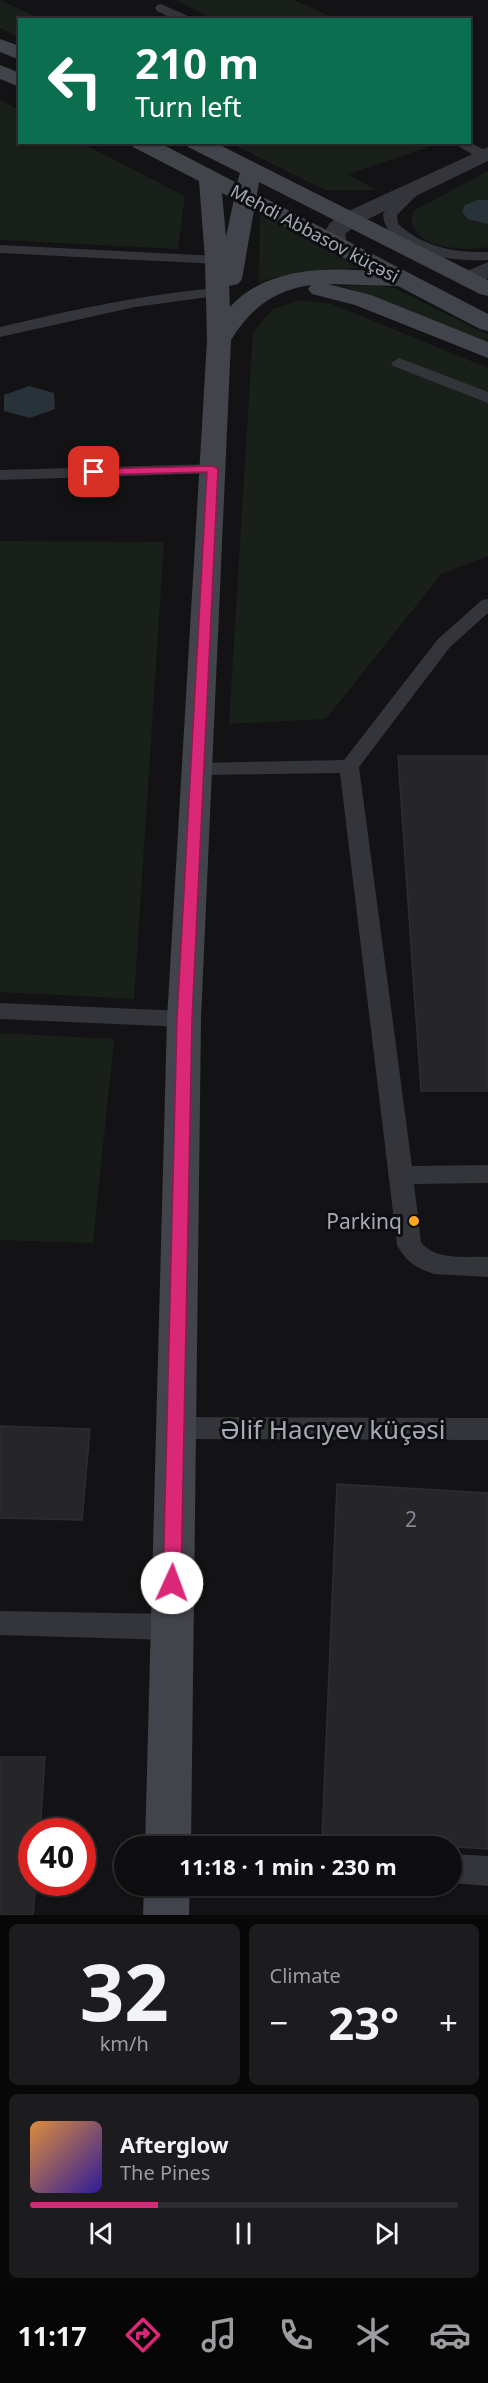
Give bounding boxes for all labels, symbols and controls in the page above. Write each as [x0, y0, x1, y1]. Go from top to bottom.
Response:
text: 210 m [135, 34, 259, 91]
icon: left [36, 42, 114, 120]
text: Turn left [135, 88, 241, 125]
street label: Mehdi Abbasov küçəsi [227, 178, 403, 288]
pin [68, 446, 119, 497]
icon: arrive [77, 455, 110, 488]
place label: Parkinq [326, 1207, 402, 1235]
marker: Parkinq [407, 1214, 421, 1228]
street label: Əlif Hacıyev küçəsi [220, 1411, 446, 1447]
house number: 2 [405, 1505, 417, 1533]
position arrow [140, 1551, 204, 1615]
speed limit sign: 40 [18, 1818, 96, 1896]
text: 11:18 · 1 min · 230 m [179, 1851, 397, 1881]
text: 32 [80, 1938, 169, 2044]
text: Climate [270, 1962, 341, 1989]
text: 23° [328, 1992, 399, 2053]
text: − [270, 2000, 288, 2045]
text: + [439, 2000, 458, 2045]
text: km/h [100, 2030, 149, 2057]
text: Afterglow [120, 2129, 229, 2159]
text: The Pines [120, 2159, 210, 2186]
icon: previous [85, 2217, 118, 2250]
icon: pause [227, 2217, 260, 2250]
icon: next [370, 2217, 403, 2250]
icon: directions [122, 2314, 164, 2356]
icon: music [198, 2314, 240, 2356]
icon: phone [275, 2314, 317, 2356]
icon: climate [352, 2314, 394, 2356]
icon: car [429, 2314, 471, 2356]
text: 11:17 [17, 2317, 87, 2354]

